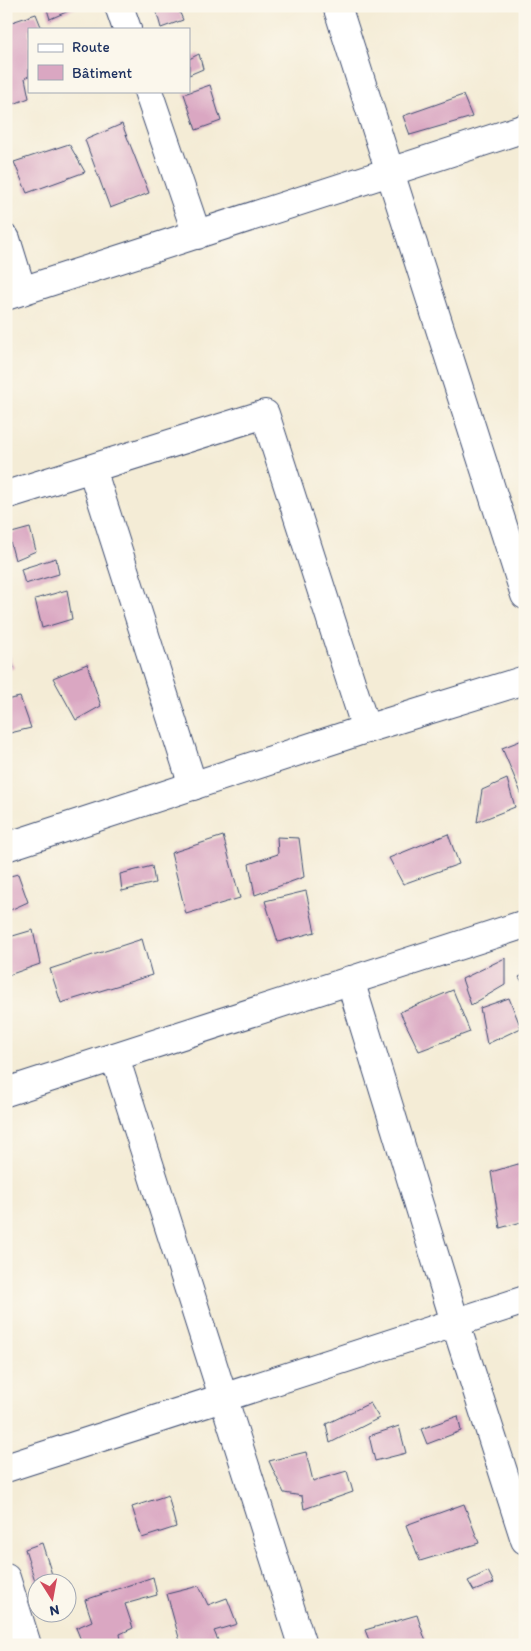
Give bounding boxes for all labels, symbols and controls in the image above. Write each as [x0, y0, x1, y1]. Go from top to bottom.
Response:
legend [28, 28, 190, 92]
text: Route [72, 38, 110, 56]
text: Bâtiment [72, 64, 133, 82]
north arrow [28, 1574, 78, 1624]
text: N [48, 1601, 61, 1620]

